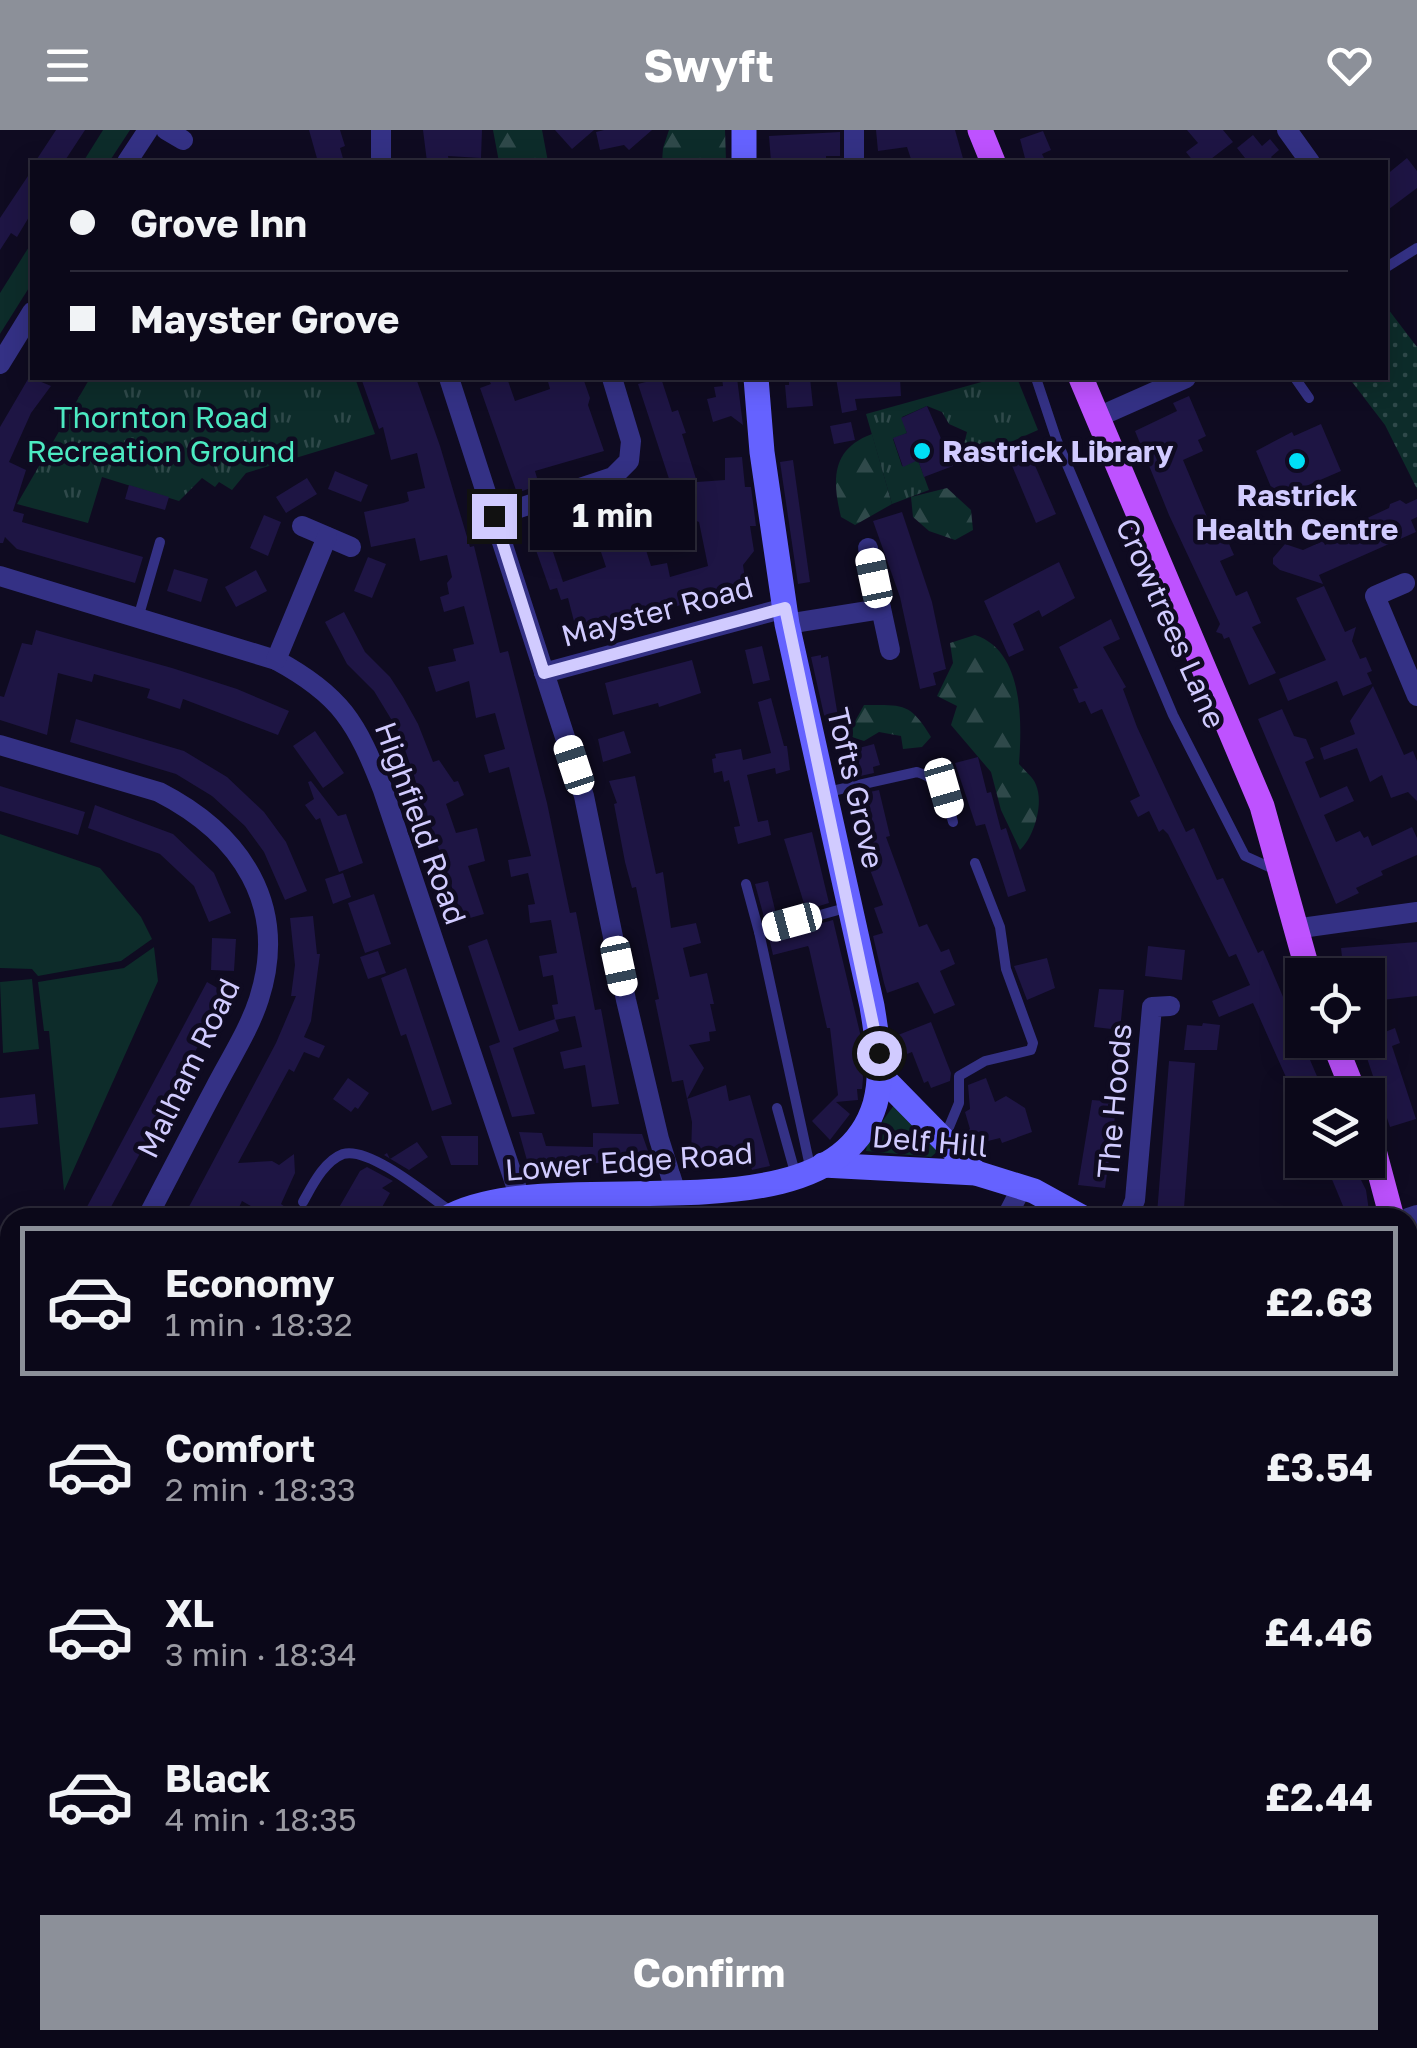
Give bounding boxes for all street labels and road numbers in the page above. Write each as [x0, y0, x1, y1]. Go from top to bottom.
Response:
street label: Crowtrees Lane [1109, 512, 1233, 734]
street label: Mayster Road [557, 568, 757, 654]
street label: Tofts Grove [820, 704, 892, 872]
street label: Highfield Road [368, 717, 474, 929]
street label: Malham Road [129, 972, 247, 1164]
street label: The Hoods [1089, 1022, 1139, 1180]
street label: Delf Hill [871, 1118, 989, 1164]
street label: Lower Edge Road [504, 1134, 754, 1188]

